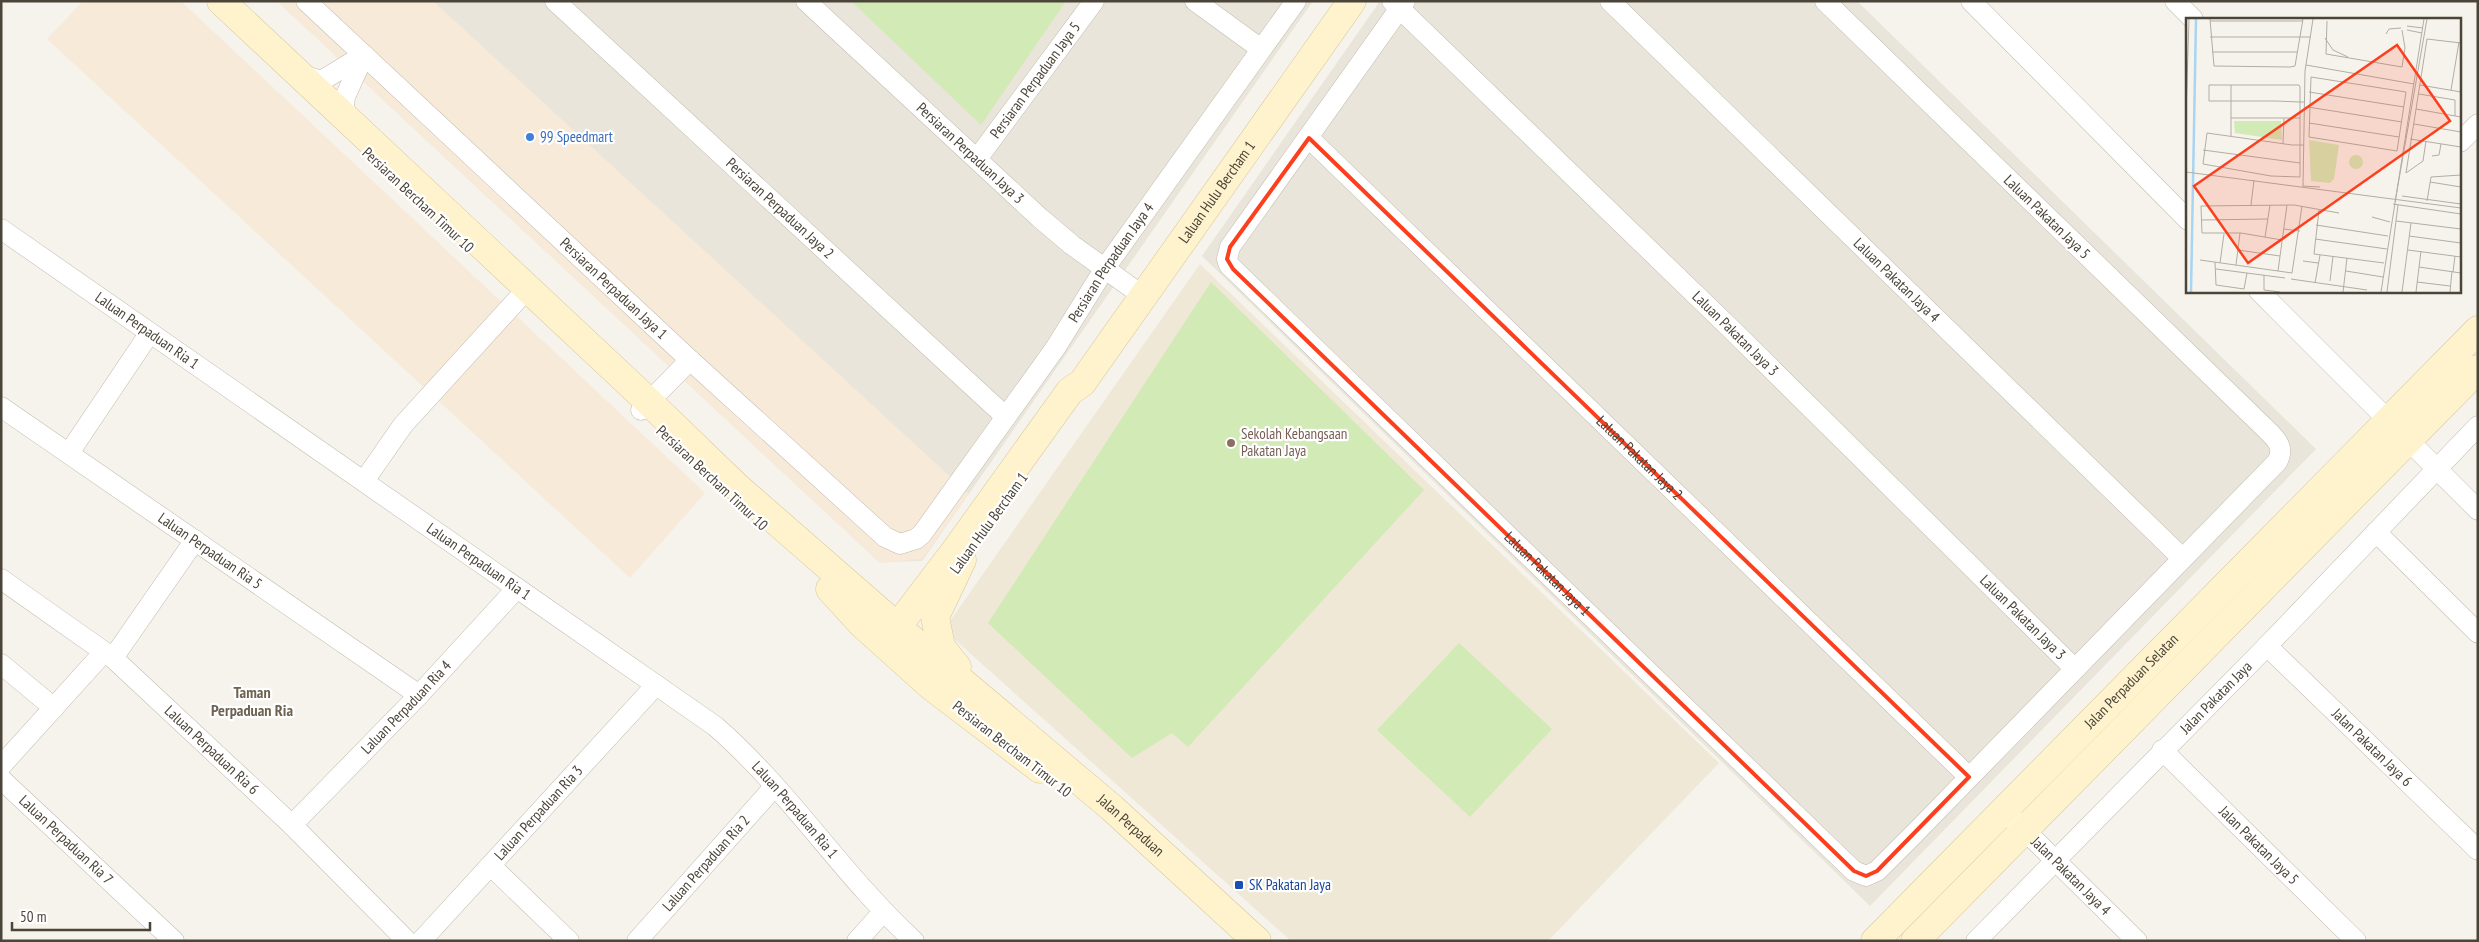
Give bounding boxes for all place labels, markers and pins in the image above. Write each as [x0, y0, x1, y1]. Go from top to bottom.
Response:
place label: 99 Speedmart [540, 127, 613, 146]
marker: 99 Speedmart [524, 131, 536, 143]
place label: Sekolah Kebangsaan Pakatan Jaya [1241, 424, 1347, 460]
marker: Sekolah Kebangsaan Pakatan Jaya [1225, 437, 1237, 449]
place label: SK Pakatan Jaya [1249, 875, 1331, 894]
marker: SK Pakatan Jaya [1233, 879, 1245, 891]

